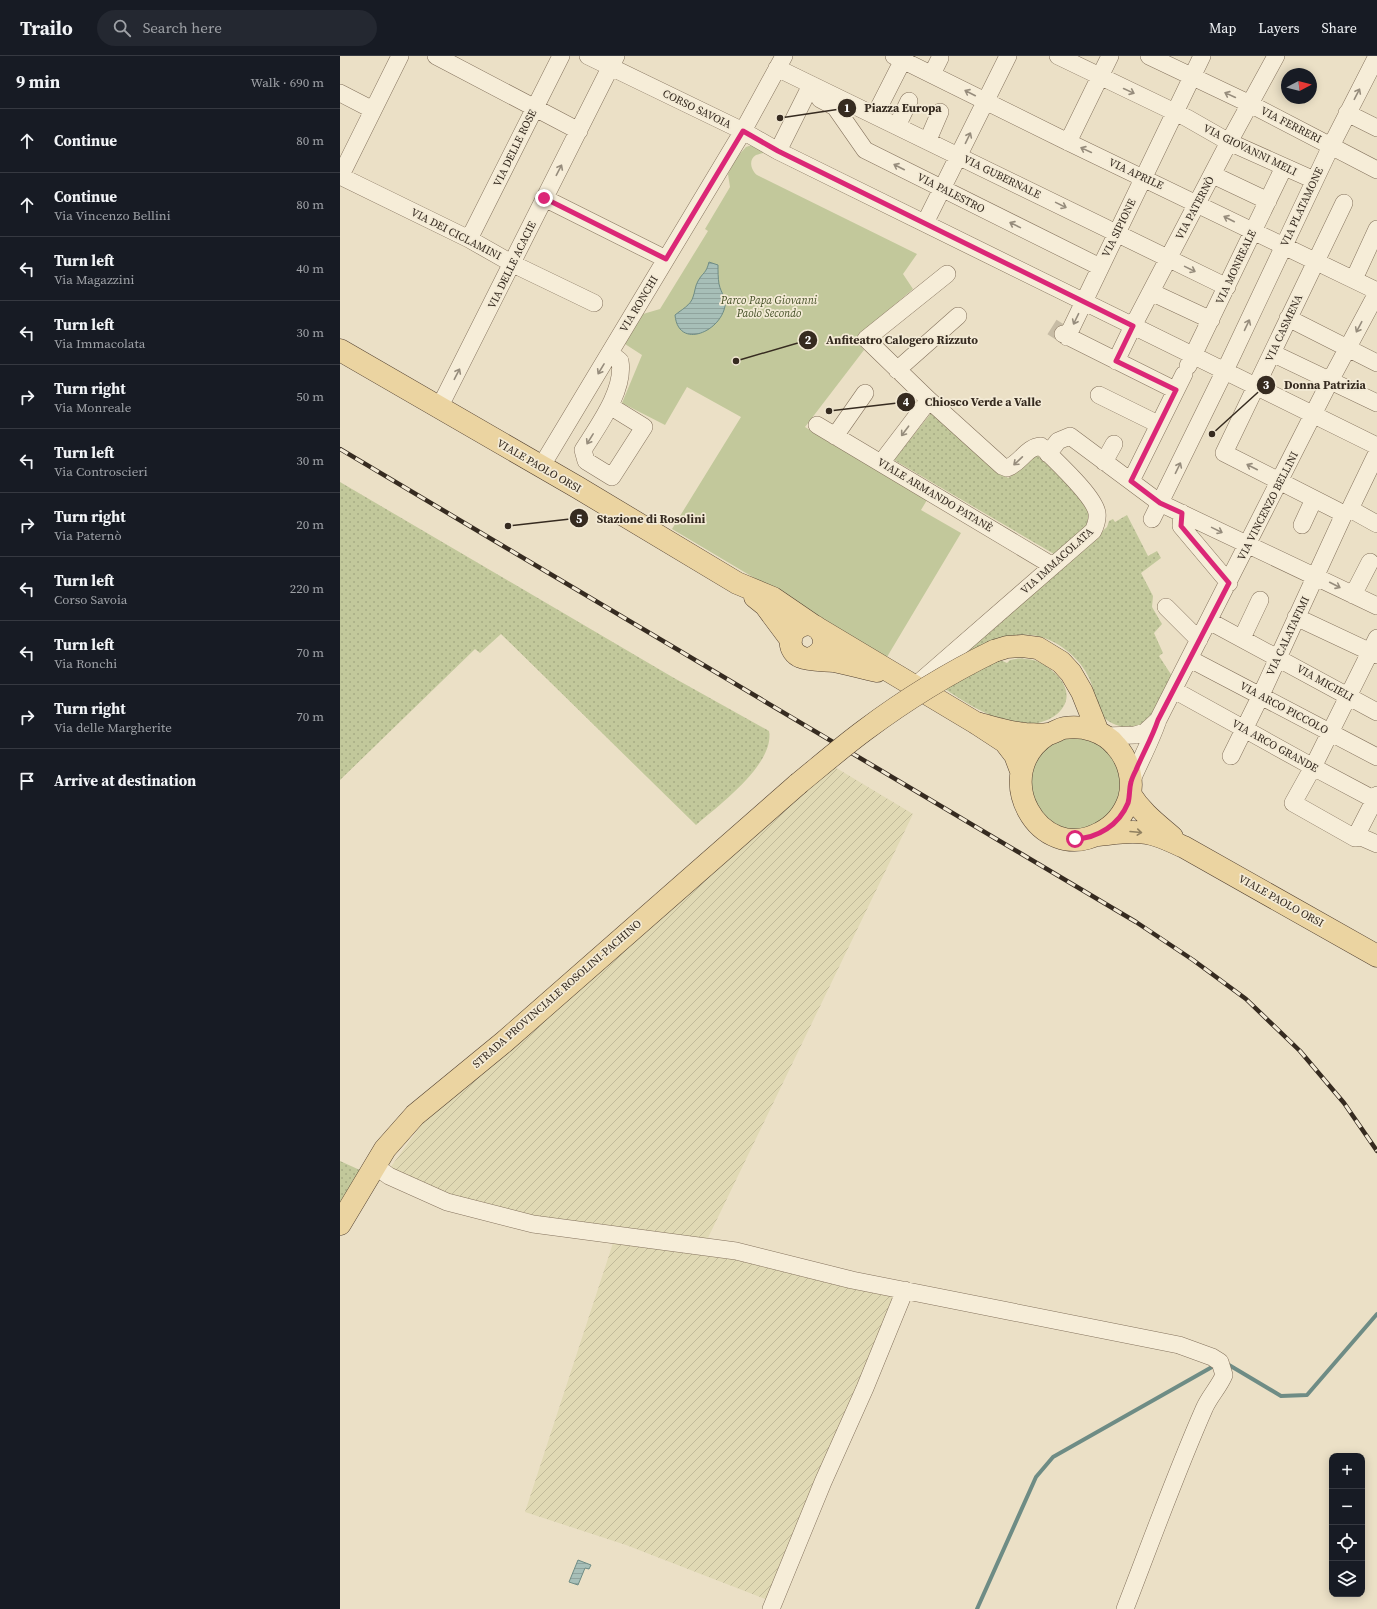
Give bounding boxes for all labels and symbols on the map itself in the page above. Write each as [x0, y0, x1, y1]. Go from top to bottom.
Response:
north arrow [1281, 68, 1317, 104]
street label: CORSO SAVOIA [660, 86, 735, 132]
one-way arrow [1123, 88, 1135, 95]
one-way arrow [1354, 88, 1361, 100]
one-way arrow [964, 89, 976, 96]
one-way arrow [1225, 91, 1237, 98]
callout: Piazza Europa [837, 96, 950, 120]
text: 1 [844, 100, 850, 116]
text: Piazza Europa [864, 100, 942, 116]
street label: VIA FERRERI [1258, 103, 1324, 147]
street label: VIA DELLE ROSE [490, 107, 540, 189]
street label: VIA GIOVANNI MELI [1200, 121, 1300, 179]
one-way arrow [965, 133, 972, 145]
one-way arrow [1080, 146, 1092, 153]
street label: VIA GUBERNALE [961, 152, 1044, 202]
street label: VIA APRILE [1106, 155, 1166, 193]
one-way arrow [893, 163, 905, 170]
one-way arrow [556, 164, 563, 176]
street label: VIA PLATAMONE [1277, 165, 1327, 249]
street label: VIA PALESTRO [915, 169, 988, 217]
street label: VIA PATERNÒ [1172, 173, 1218, 242]
route end [535, 189, 553, 207]
street label: VIA SIPIONE [1098, 196, 1140, 260]
one-way arrow [1055, 202, 1067, 210]
street label: VIA DEI CICLAMINI [408, 205, 504, 263]
one-way arrow [1223, 215, 1235, 222]
street label: VIA DELLE ACACIE [484, 218, 540, 311]
one-way arrow [1009, 221, 1021, 228]
street label: VIA MONREALE [1212, 227, 1260, 307]
one-way arrow [1184, 266, 1196, 273]
street label: VIA RONCHI [616, 273, 662, 335]
street label: VIA CASMENA [1262, 291, 1306, 364]
park label: Parco Papa Giovanni Paolo Secondo [720, 293, 818, 321]
one-way arrow [1072, 313, 1079, 325]
one-way arrow [1244, 319, 1251, 331]
one-way arrow [1354, 321, 1362, 333]
callout: Anfiteatro Calogero Rizzuto [798, 328, 986, 352]
text: 2 [805, 332, 812, 348]
text: Anfiteatro Calogero Rizzuto [826, 332, 978, 348]
one-way arrow [596, 363, 604, 375]
one-way arrow [454, 368, 461, 380]
callout: Donna Patrizia [1256, 373, 1374, 397]
text: 3 [1263, 377, 1270, 393]
text: Donna Patrizia [1284, 377, 1367, 393]
callout: Chiosco Verde a Valle [896, 390, 1049, 414]
text: 4 [903, 394, 910, 410]
text: Chiosco Verde a Valle [925, 394, 1041, 410]
one-way arrow [901, 426, 910, 437]
one-way arrow [585, 433, 593, 445]
street label: VIALE PAOLO ORSI [494, 436, 584, 496]
street label: VIA VINCENZO BELLINI [1234, 449, 1302, 563]
street label: VIALE ARMANDO PATANÈ [875, 455, 996, 536]
one-way arrow [1013, 457, 1023, 466]
one-way arrow [1175, 462, 1182, 474]
one-way arrow [1247, 463, 1259, 470]
callout: Stazione di Rosolini [569, 506, 713, 530]
text: 5 [576, 511, 583, 527]
text: Stazione di Rosolini [597, 511, 706, 527]
street label: VIA IMMACOLATA [1017, 524, 1097, 598]
one-way arrow [1211, 527, 1223, 534]
one-way arrow [1329, 582, 1341, 589]
street label: VIA CALATAFIMI [1263, 594, 1313, 678]
street label: VIA MICIELI [1294, 661, 1356, 705]
street label: VIA ARCO PICCOLO [1237, 678, 1331, 738]
street label: VIA ARCO GRANDE [1229, 716, 1321, 776]
one-way arrow [1129, 828, 1142, 836]
route start [1066, 830, 1084, 848]
street label: VIALE PAOLO ORSI [1236, 871, 1326, 931]
street label: STRADA PROVINCIALE ROSOLINI-PACHINO [469, 916, 645, 1072]

